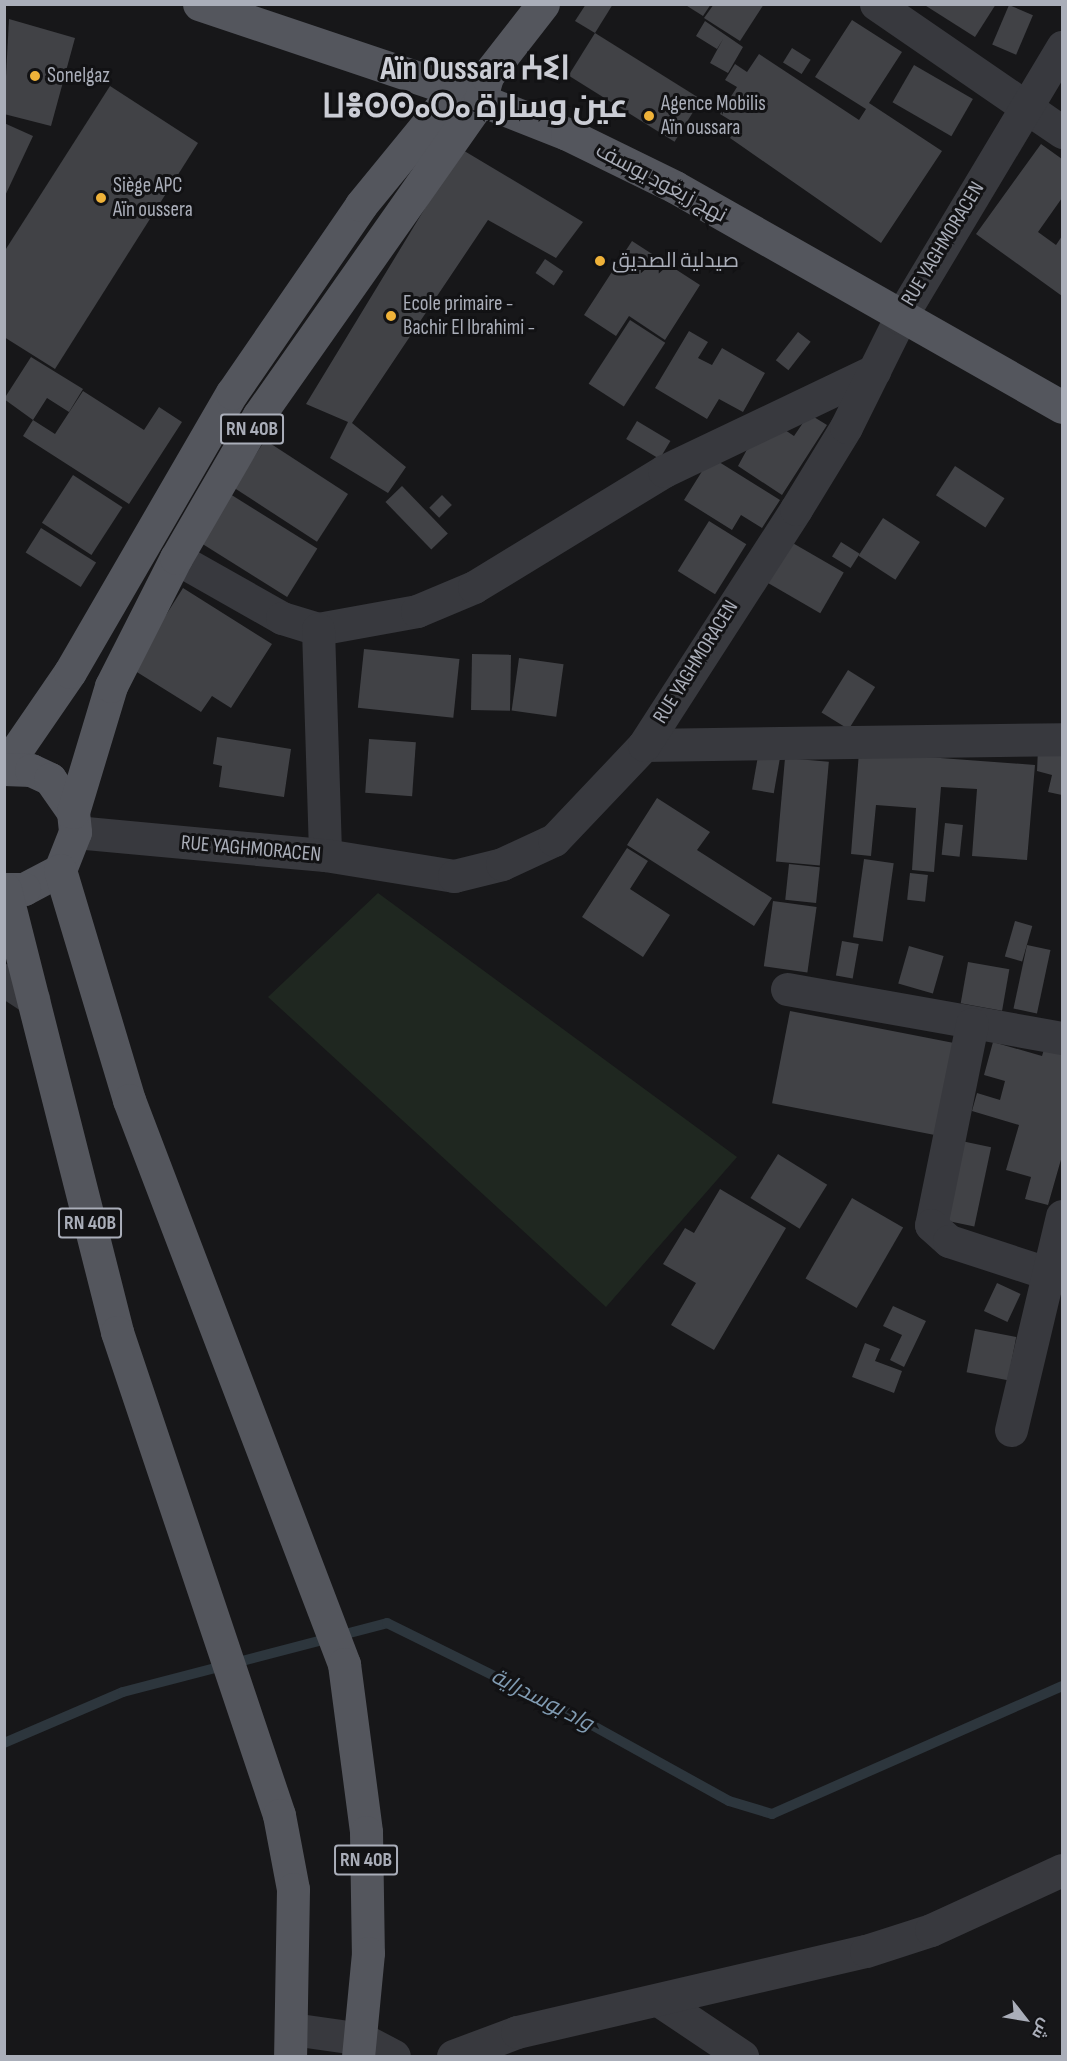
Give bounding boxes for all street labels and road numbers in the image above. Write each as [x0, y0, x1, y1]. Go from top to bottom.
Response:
street label: نهج زيغود يوسف [591, 138, 731, 228]
street label: RUE YAGHMORACEN [896, 177, 990, 311]
road number: RN 40B [219, 412, 285, 446]
street label: RUE YAGHMORACEN [648, 596, 744, 728]
street label: RUE YAGHMORACEN [180, 830, 322, 868]
road number: RN 40B [57, 1206, 123, 1240]
road number: RN 40B [333, 1843, 399, 1877]

